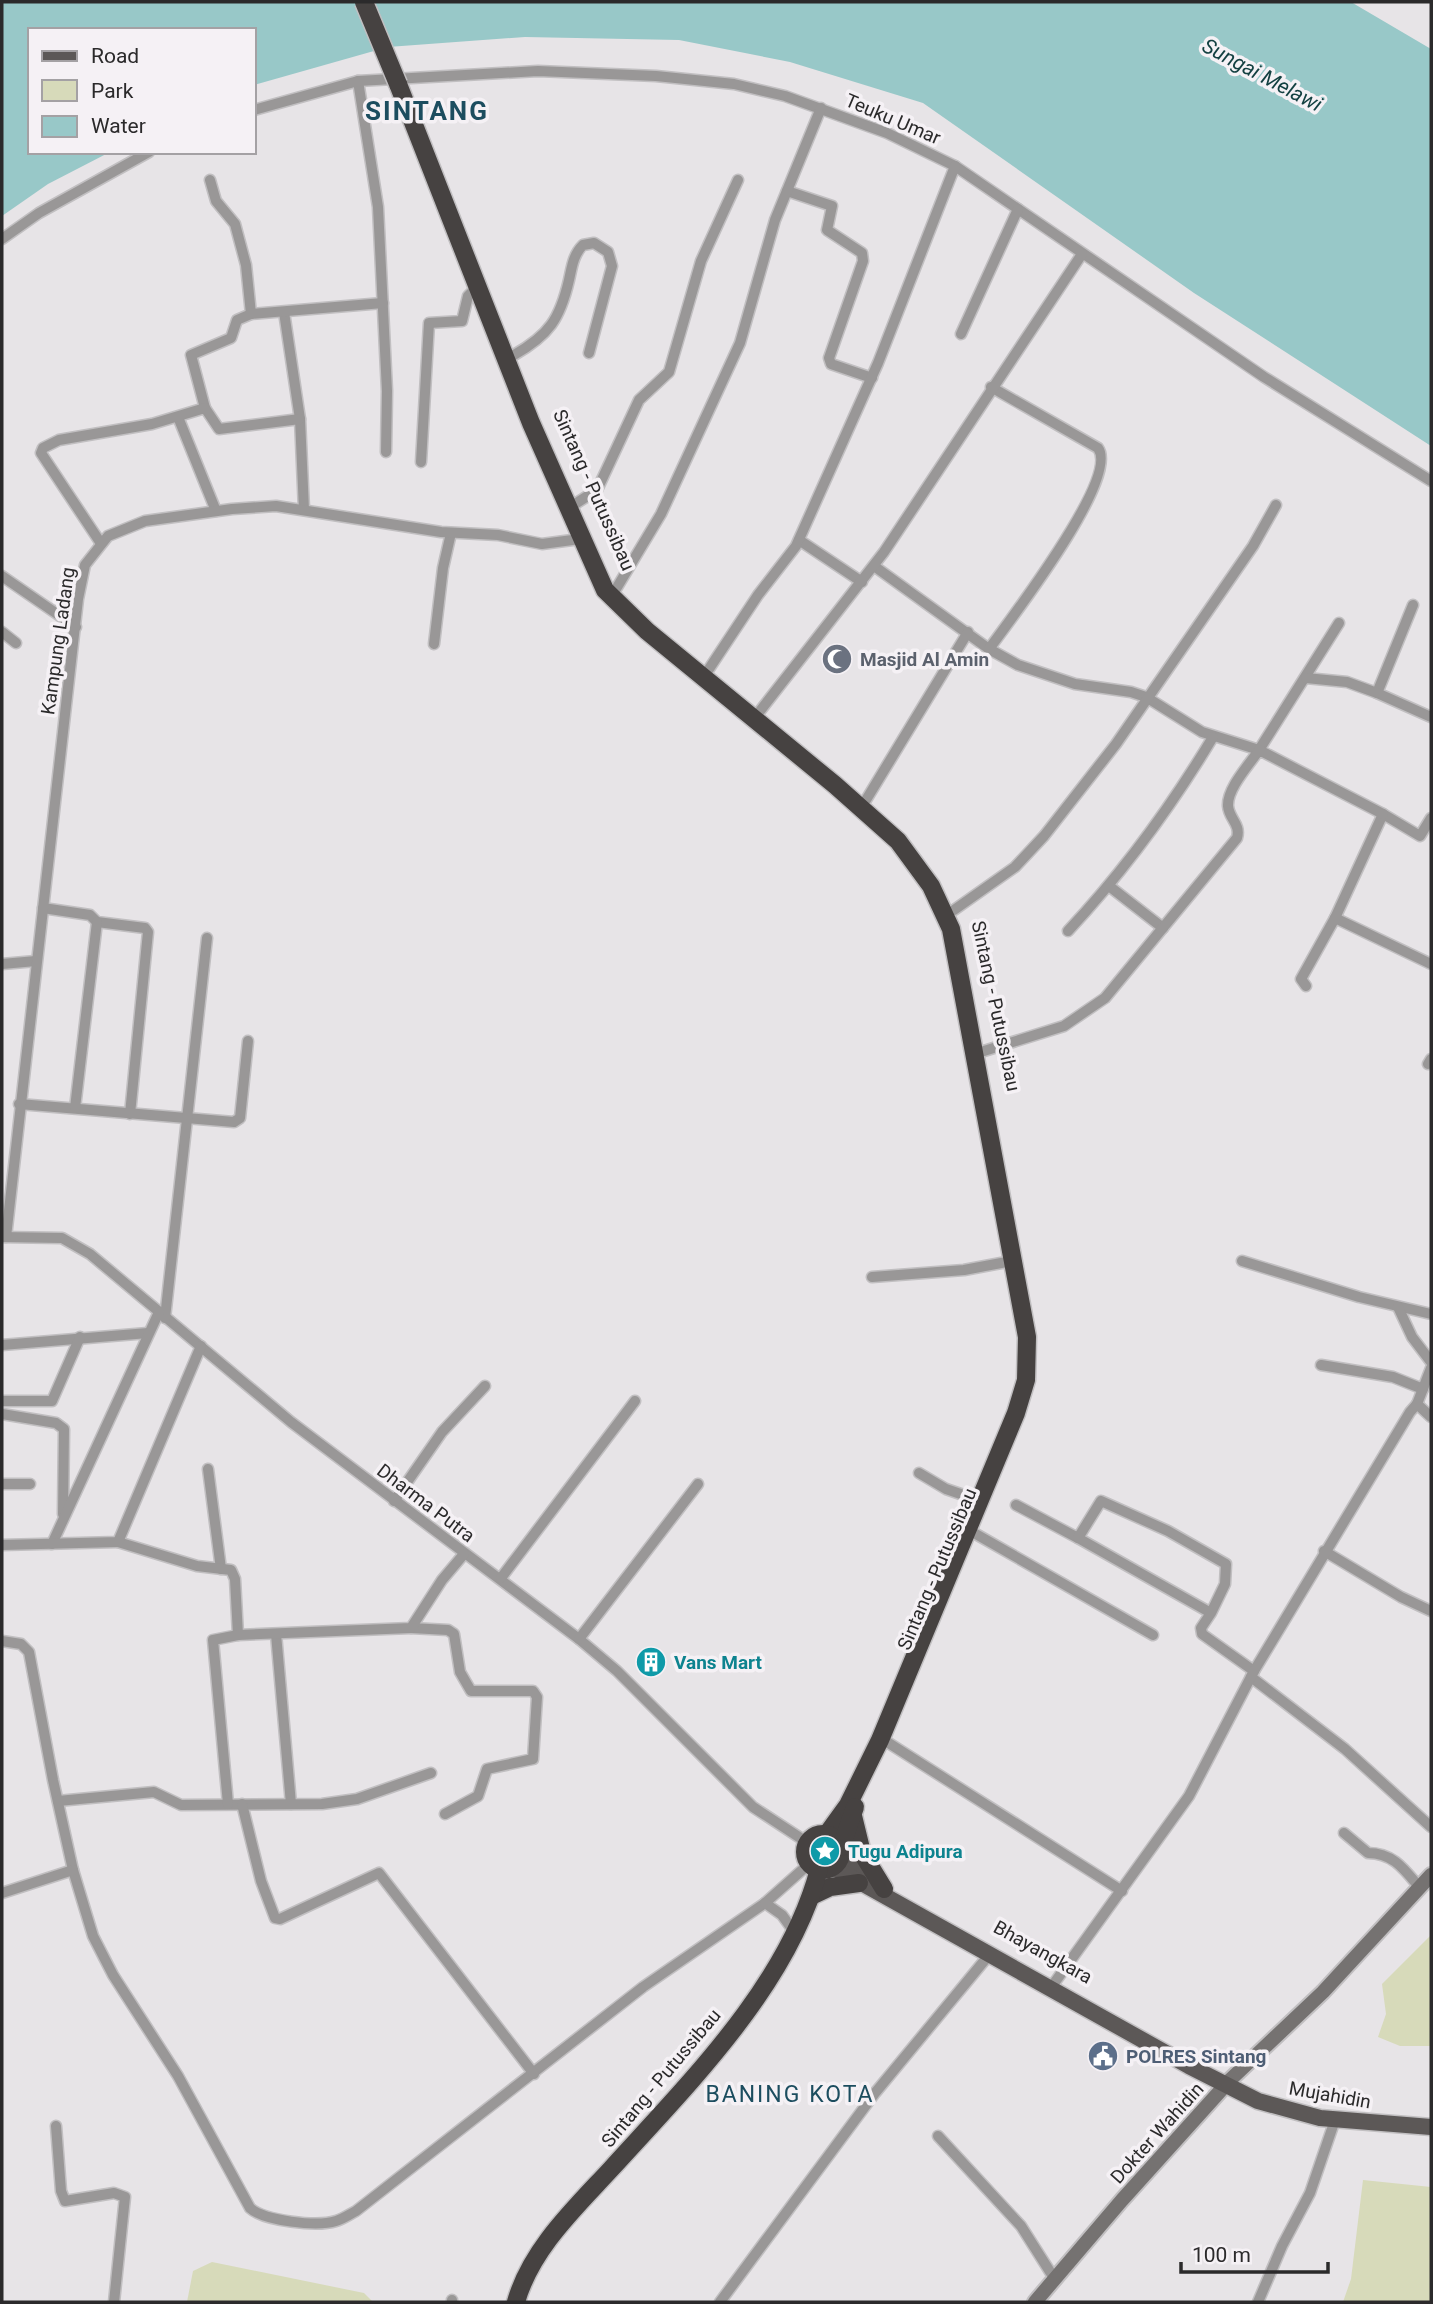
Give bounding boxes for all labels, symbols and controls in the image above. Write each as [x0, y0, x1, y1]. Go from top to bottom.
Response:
legend [28, 28, 256, 154]
water label: Sungai Melawi [1198, 33, 1326, 117]
text: Road [91, 44, 139, 68]
text: Park [91, 79, 134, 103]
street label: Teuku Umar [842, 89, 945, 150]
district label: SINTANG [365, 96, 489, 126]
text: Water [91, 114, 146, 138]
street label: Sintang - Putussibau [548, 406, 640, 574]
street label: Kampung Ladang [36, 566, 80, 716]
mosque icon: Masjid Al Amin [820, 642, 854, 676]
place label: Masjid Al Amin [860, 648, 989, 671]
street label: Sintang - Putussibau [967, 919, 1025, 1093]
street label: Dharma Putra [373, 1459, 479, 1547]
street label: Sintang - Putussibau [892, 1485, 982, 1653]
building icon: Vans Mart [634, 1645, 668, 1679]
place label: Vans Mart [674, 1651, 763, 1674]
place icon: Tugu Adipura [808, 1834, 842, 1868]
place label: Tugu Adipura [848, 1840, 963, 1863]
street label: Bhayangkara [990, 1915, 1096, 1989]
street label: Sintang - Putussibau [596, 2004, 726, 2152]
public building icon: POLRES Sintang [1086, 2039, 1120, 2073]
place label: POLRES Sintang [1126, 2045, 1266, 2068]
street label: Mujahidin [1287, 2076, 1373, 2114]
street label: Dokter Wahidin [1106, 2078, 1208, 2188]
district label: BANING KOTA [705, 2081, 875, 2108]
scale bar [1181, 2230, 1328, 2274]
text: 100 m [1192, 2243, 1251, 2267]

